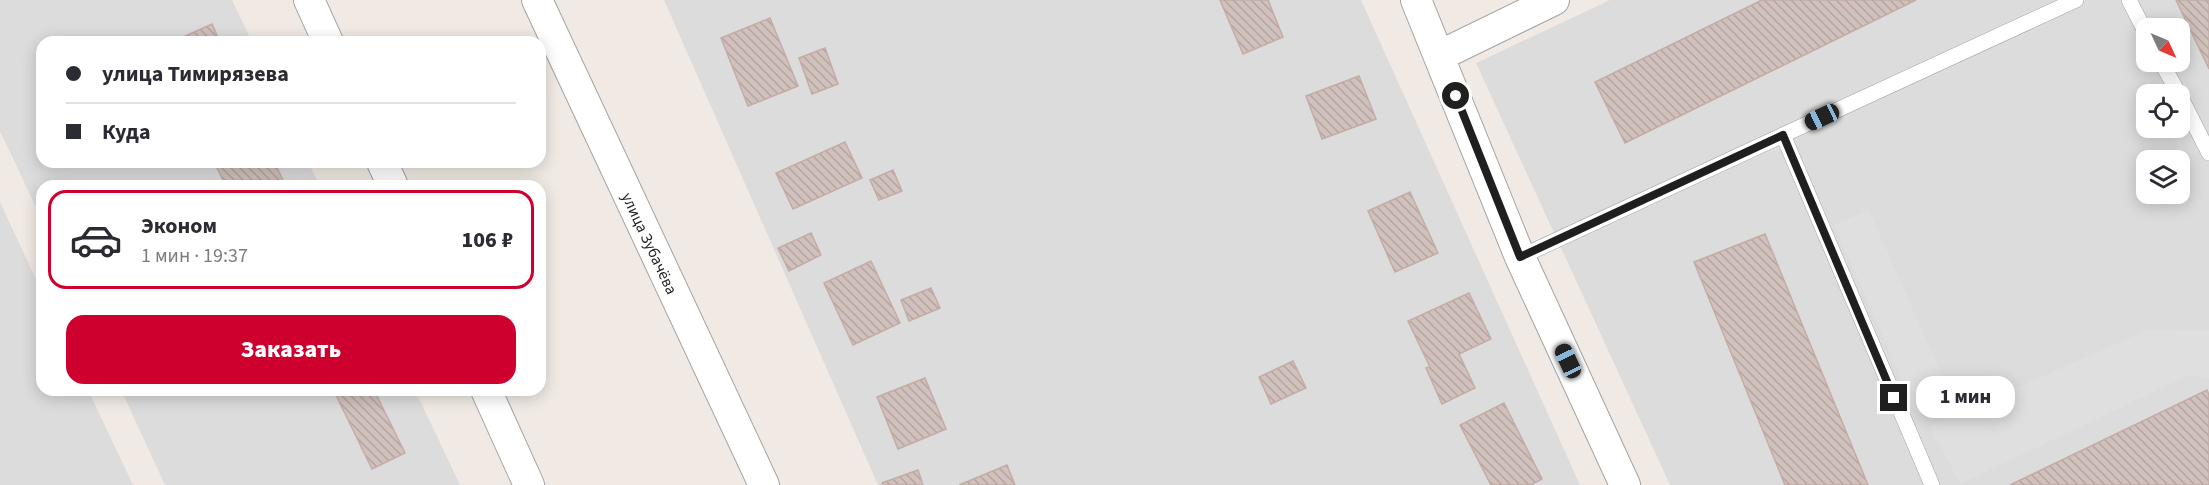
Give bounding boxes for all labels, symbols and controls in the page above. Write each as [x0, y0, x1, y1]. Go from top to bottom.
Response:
north arrow [2136, 18, 2190, 72]
map controls [2136, 18, 2190, 204]
text: улица Тимирязева [102, 58, 289, 90]
route start [1442, 82, 1469, 109]
button: locate [2136, 84, 2190, 138]
car [1802, 101, 1842, 133]
text: Куда [102, 116, 151, 148]
button: layers [2136, 150, 2190, 204]
street label: улица Зубачёва [616, 189, 682, 298]
text: Эконом [141, 210, 217, 242]
icon: car [69, 213, 123, 267]
text: 106 ₽ [462, 224, 513, 256]
text: 1 мин · 19:37 [141, 242, 248, 270]
button: Заказать [66, 315, 516, 384]
car [1552, 341, 1584, 381]
callout: 1 мин [1915, 377, 2014, 419]
text: 1 мин [1940, 383, 1991, 411]
route end [1880, 384, 1907, 411]

